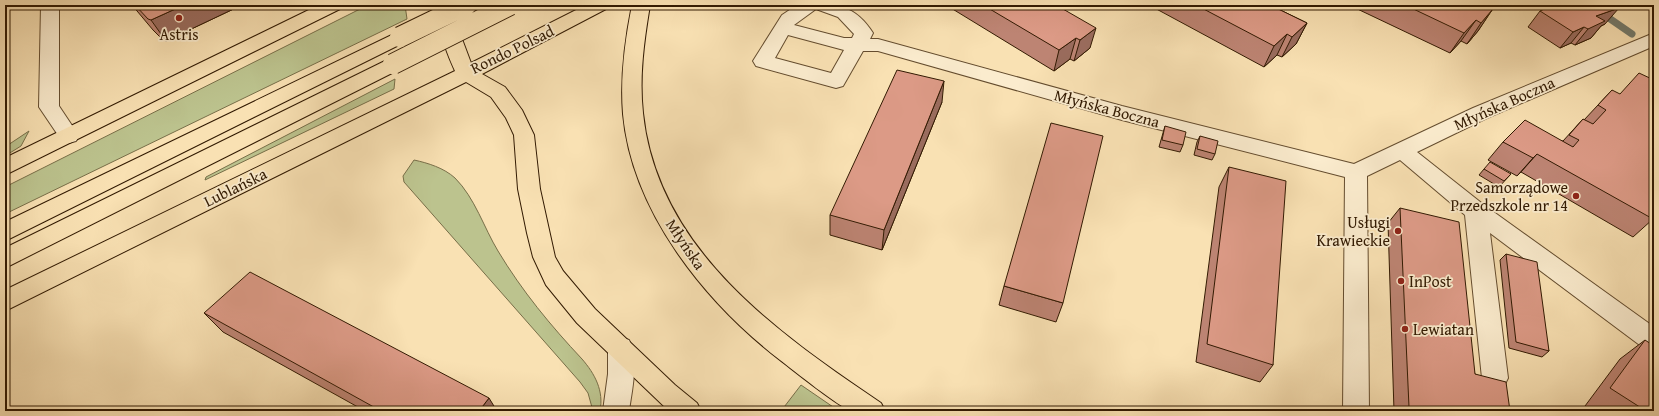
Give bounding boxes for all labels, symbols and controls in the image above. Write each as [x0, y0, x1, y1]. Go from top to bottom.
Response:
marker: Astris [174, 13, 184, 23]
street label: Rondo Polsad [466, 18, 558, 80]
place label: Astris [159, 22, 199, 46]
street label: Młyńska Boczna [1450, 70, 1559, 136]
street label: Młyńska Boczna [1052, 82, 1163, 134]
street label: Lublańska [199, 161, 271, 213]
place label: Samorządowe Przedszkole nr 14 [1450, 175, 1568, 217]
marker: Samorządowe Przedszkole nr 14 [1571, 191, 1581, 201]
place label: Usługi Krawieckie [1316, 210, 1391, 252]
street label: Młyńska [660, 214, 712, 275]
marker: Usługi Krawieckie [1393, 226, 1403, 236]
place label: InPost [1409, 269, 1452, 293]
marker: InPost [1396, 276, 1406, 286]
place label: Lewiatan [1413, 317, 1474, 341]
marker: Lewiatan [1400, 324, 1410, 334]

